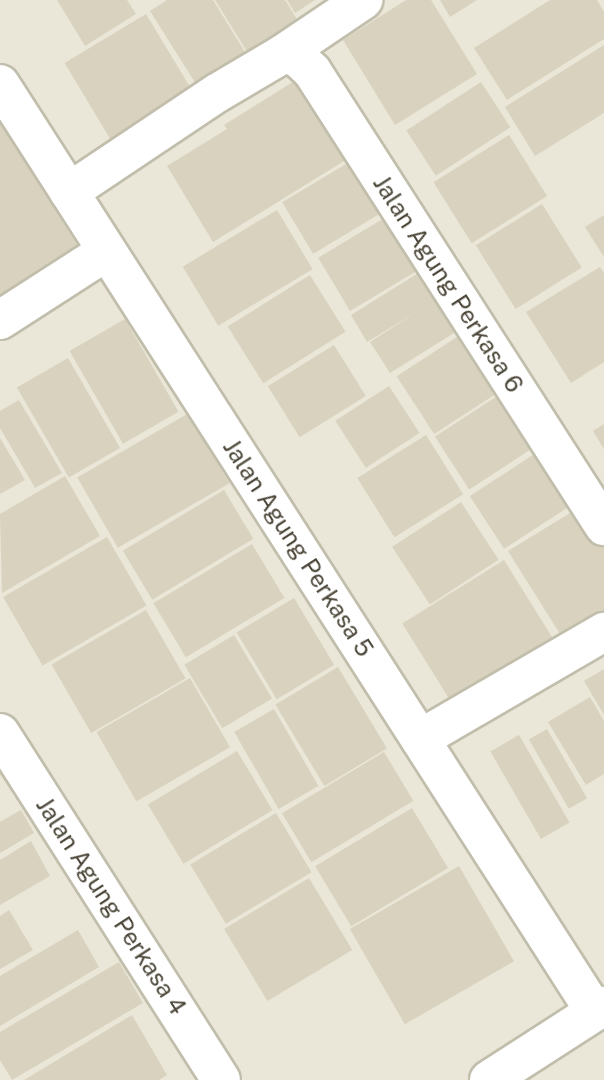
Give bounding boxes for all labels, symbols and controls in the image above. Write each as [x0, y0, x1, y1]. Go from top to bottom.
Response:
street label: Jalan Agung Perkasa 6 [367, 170, 529, 398]
street label: Jalan Agung Perkasa 5 [217, 434, 379, 662]
street label: Jalan Agung Perkasa 4 [30, 792, 192, 1020]

